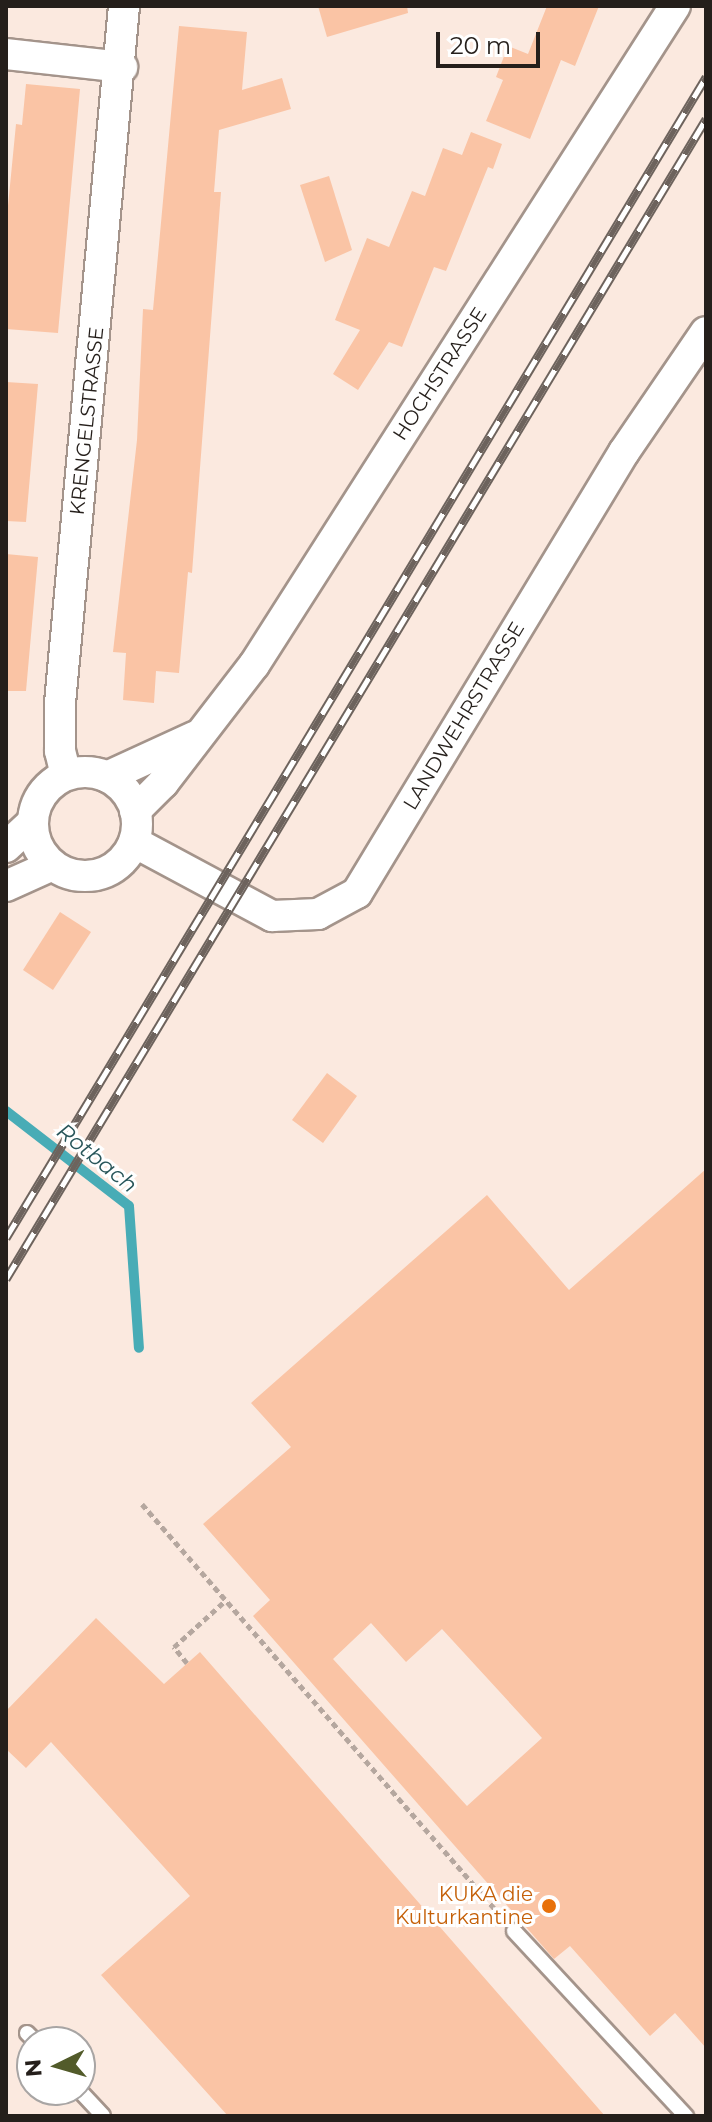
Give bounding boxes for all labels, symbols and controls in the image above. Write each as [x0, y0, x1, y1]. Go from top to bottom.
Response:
scale bar [440, 16, 544, 66]
text: 20 m [450, 31, 511, 60]
street label: HOCHSTRASSE [388, 303, 492, 445]
street label: KRENGELSTRASSE [65, 326, 109, 516]
street label: LANDWEHRSTRASSE [398, 618, 530, 814]
water label: Rotbach [52, 1118, 142, 1198]
place label: KUKA die Kulturkantine [395, 1882, 533, 1929]
marker: KUKA die Kulturkantine [540, 1897, 558, 1915]
north arrow [16, 2026, 96, 2106]
text: N [19, 2058, 48, 2078]

